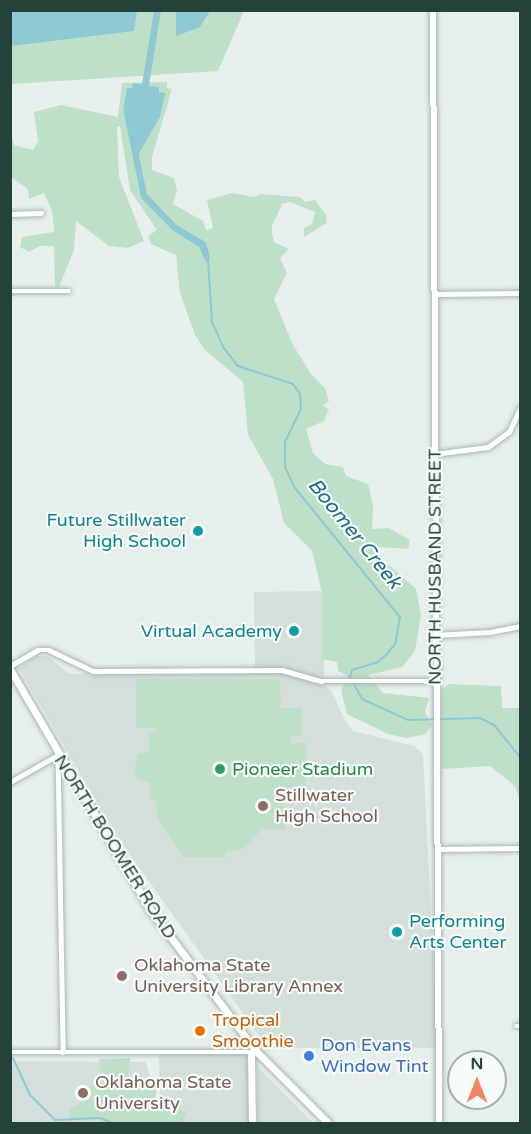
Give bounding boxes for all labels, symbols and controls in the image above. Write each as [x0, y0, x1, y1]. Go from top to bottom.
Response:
street label: NORTH HUSBAND STREET [424, 449, 446, 685]
water label: Boomer Creek [302, 474, 406, 594]
place label: Future Stillwater High School [47, 510, 186, 552]
marker: Future Stillwater High School [191, 524, 205, 538]
place label: Virtual Academy [141, 620, 282, 642]
marker: Virtual Academy [287, 624, 301, 638]
street label: NORTH BOOMER ROAD [49, 751, 181, 943]
place label: Pioneer Stadium [232, 758, 373, 780]
marker: Pioneer Stadium [213, 762, 227, 776]
place label: Stillwater High School [275, 785, 378, 828]
marker: Stillwater High School [256, 799, 270, 813]
place label: Performing Arts Center [409, 911, 506, 954]
marker: Performing Arts Center [390, 925, 404, 939]
place label: Oklahoma State University Library Annex [134, 955, 343, 998]
marker: Oklahoma State University Library Annex [115, 969, 129, 983]
place label: Tropical Smoothie [212, 1010, 294, 1052]
marker: Tropical Smoothie [193, 1024, 207, 1038]
place label: Don Evans Window Tint [321, 1035, 428, 1078]
marker: Don Evans Window Tint [302, 1049, 316, 1063]
north arrow [447, 1050, 507, 1110]
text: N [471, 1054, 483, 1074]
place label: Oklahoma State University [95, 1072, 231, 1114]
marker: Oklahoma State University [76, 1086, 90, 1100]

